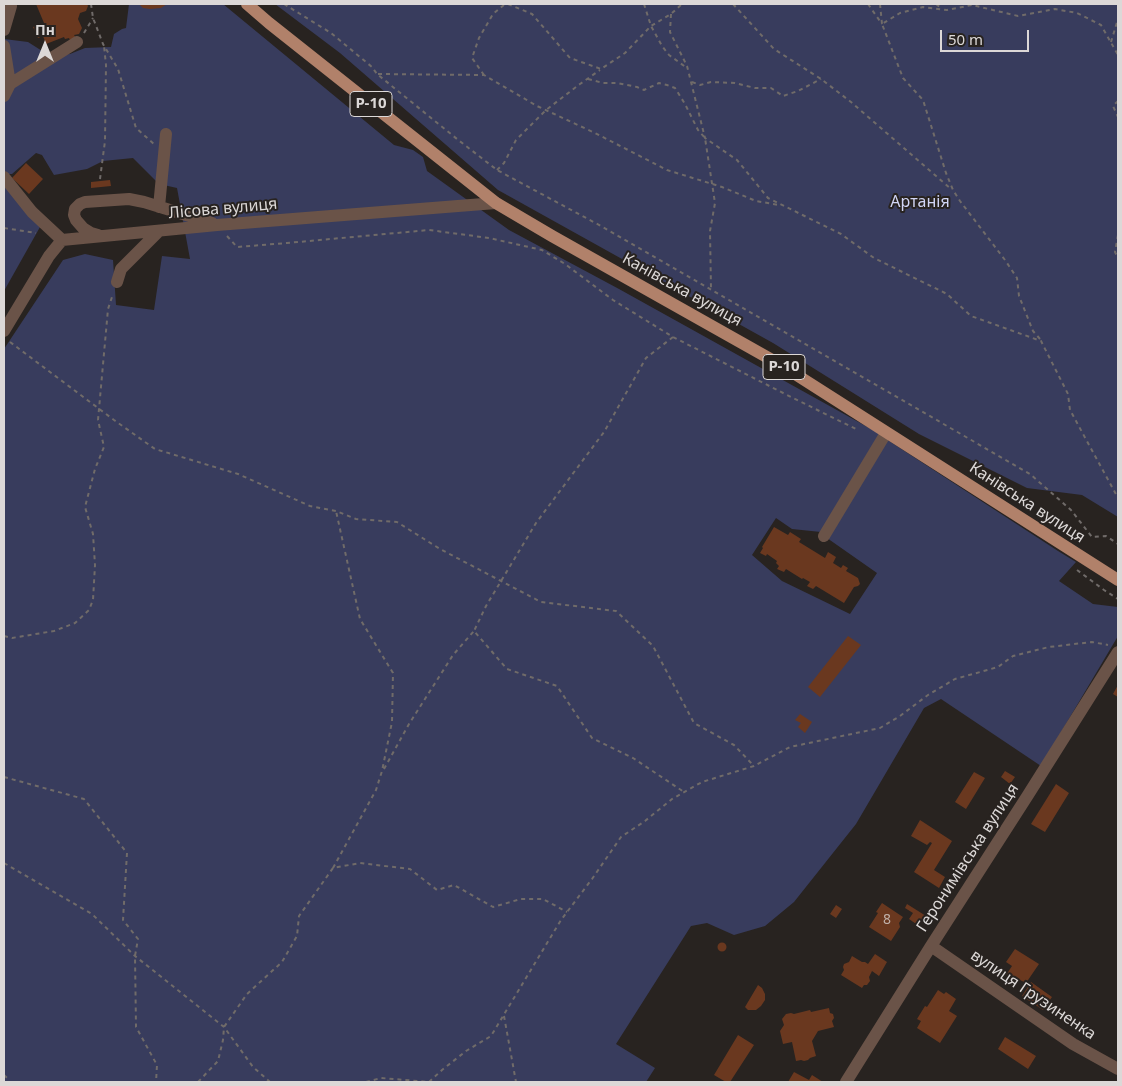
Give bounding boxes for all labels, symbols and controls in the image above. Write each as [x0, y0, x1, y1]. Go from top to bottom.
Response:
north arrow [20, 20, 70, 70]
text: Пн [35, 20, 55, 39]
scale bar [942, 20, 1031, 52]
text: 50 m [948, 29, 983, 49]
road number: Р-10 [350, 92, 392, 116]
park label: Артанія [890, 192, 950, 212]
street label: Лісова вулиця [168, 195, 278, 223]
street label: Канівська вулиця [619, 249, 745, 331]
road number: Р-10 [763, 354, 805, 380]
street label: Канівська вулиця [966, 458, 1088, 548]
street label: Геронимівська вулиця [913, 780, 1023, 936]
house number: 8 [883, 912, 891, 928]
street label: вулиця Грузиненка [967, 946, 1099, 1044]

